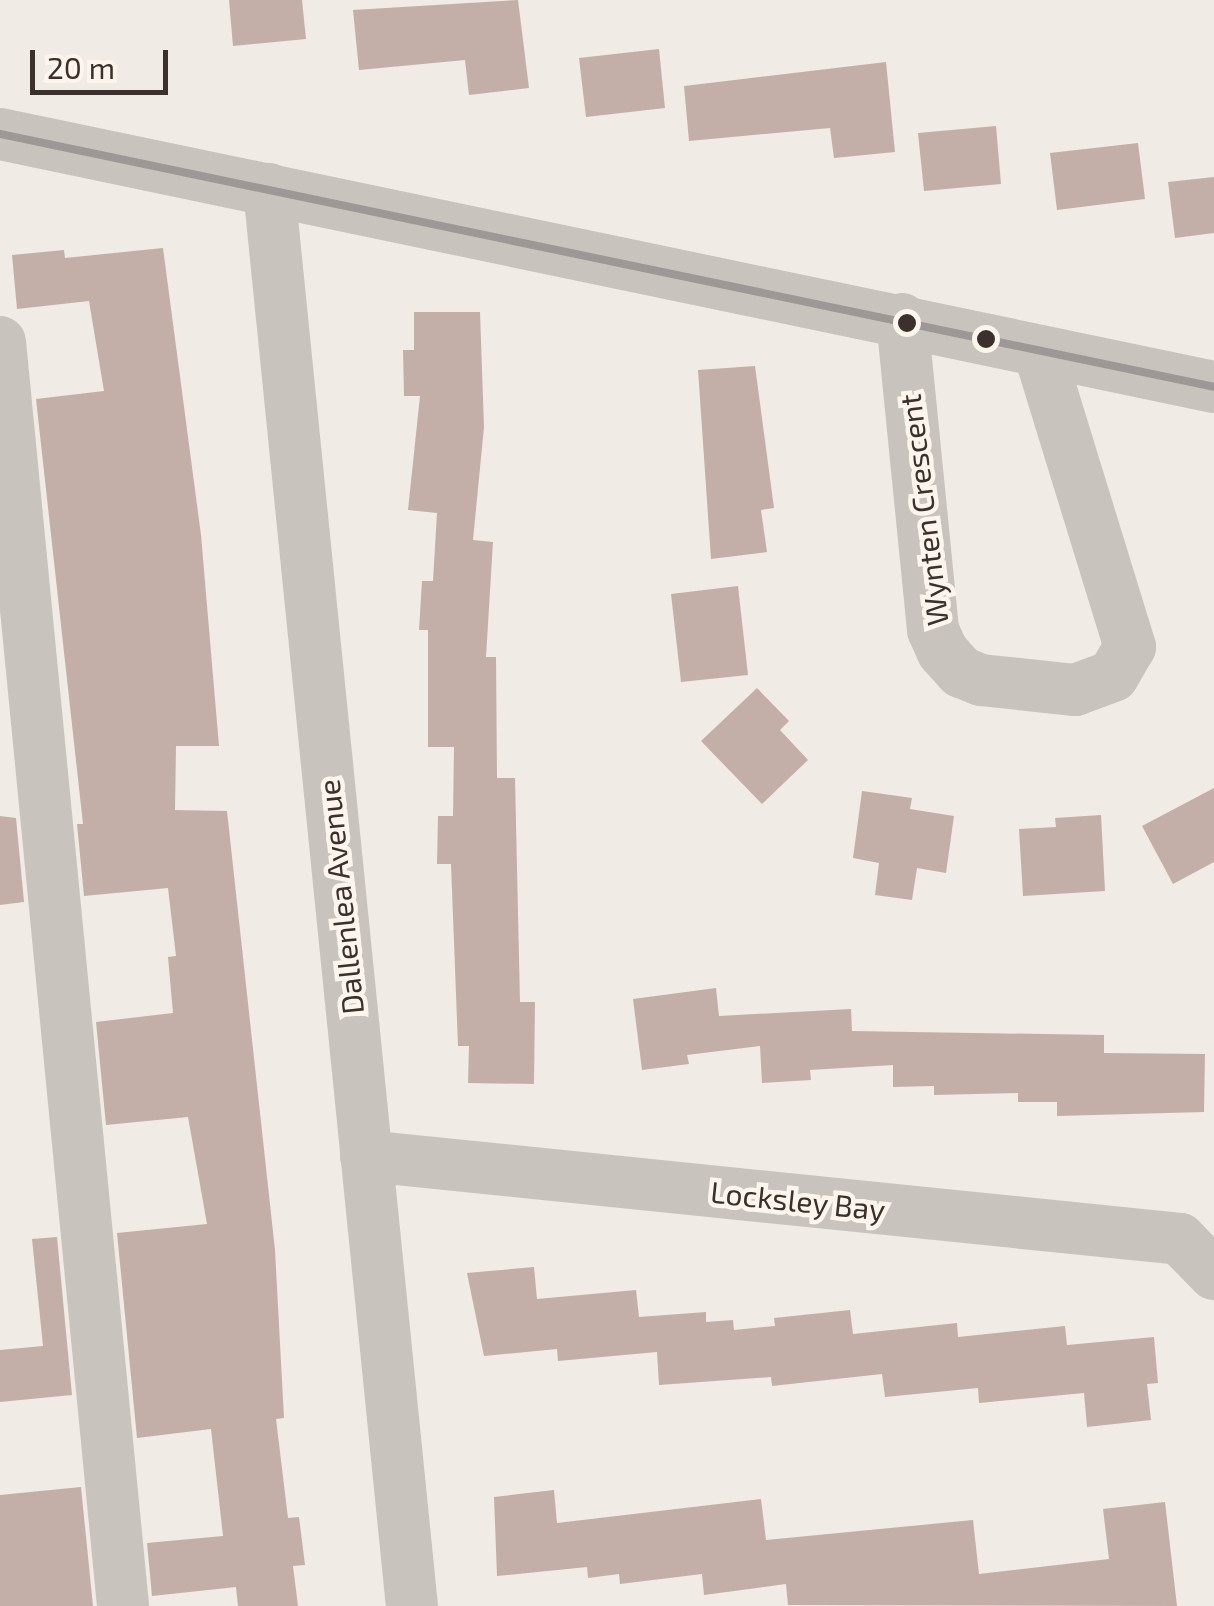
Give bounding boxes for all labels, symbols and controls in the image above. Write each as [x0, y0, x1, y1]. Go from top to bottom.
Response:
scale bar [35, 30, 172, 92]
text: 20 m [47, 49, 115, 85]
unlabelled marker [897, 313, 917, 333]
unlabelled marker [976, 329, 996, 349]
street label: Wynten Crescent [891, 392, 955, 628]
street label: Dallenlea Avenue [310, 778, 370, 1016]
street label: Locksley Bay [709, 1173, 887, 1227]

